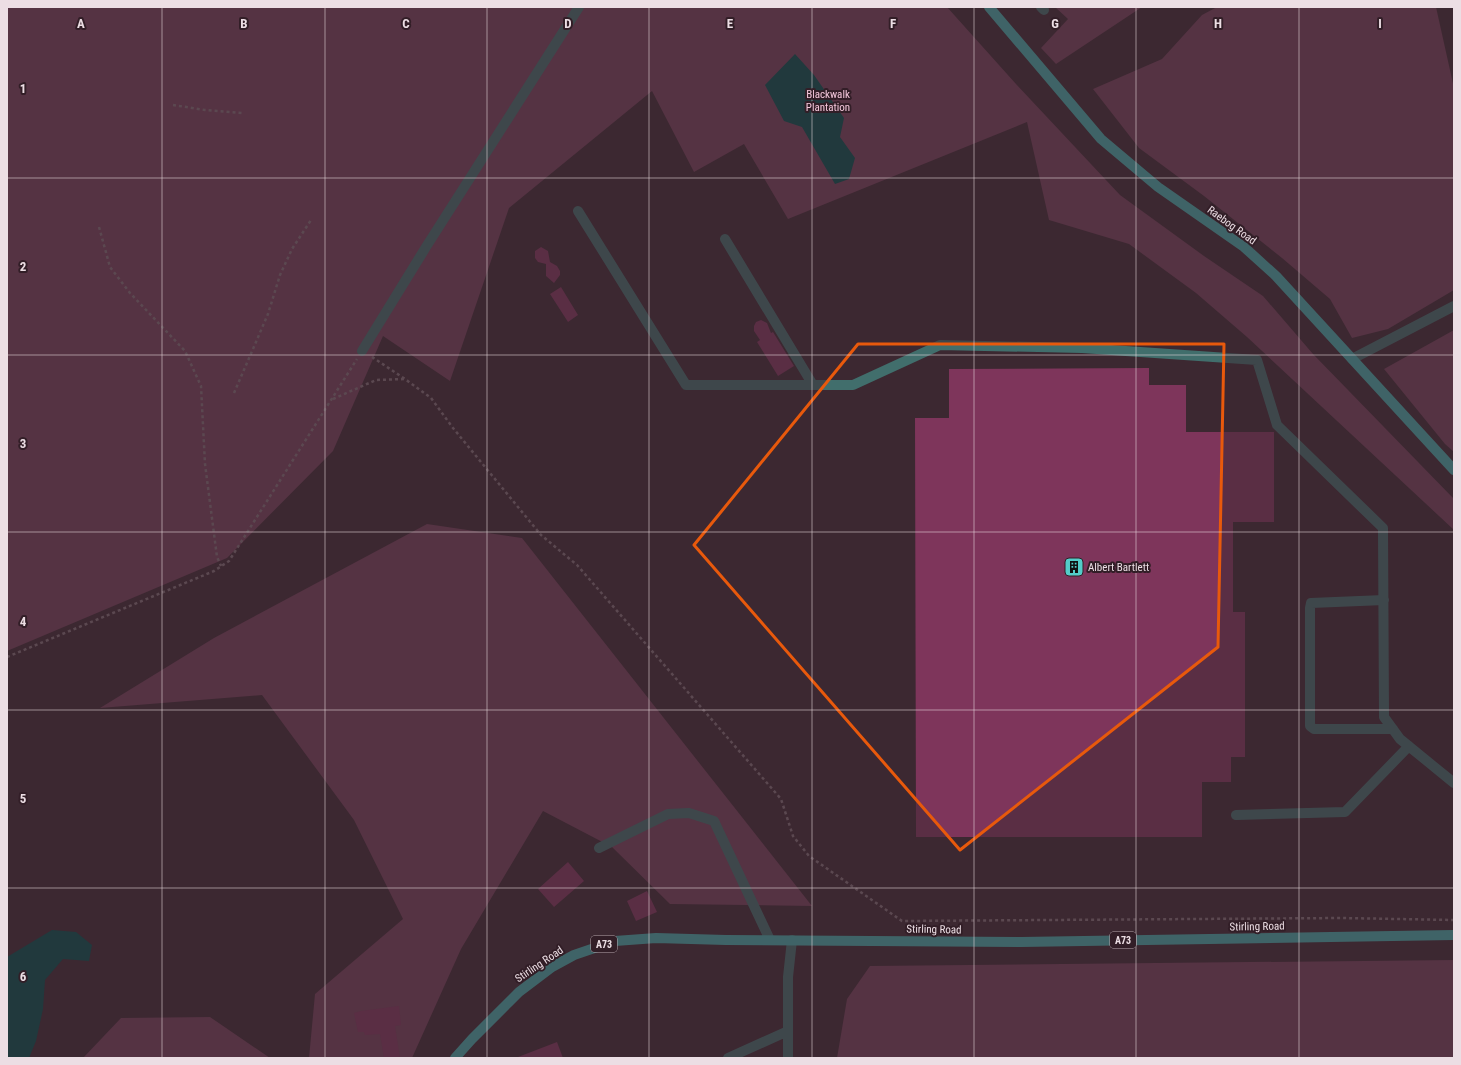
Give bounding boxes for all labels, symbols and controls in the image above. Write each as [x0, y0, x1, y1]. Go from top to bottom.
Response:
text: A [77, 16, 85, 31]
text: B [240, 16, 248, 31]
text: C [402, 16, 410, 31]
text: D [564, 16, 572, 31]
text: E [727, 16, 734, 31]
text: F [890, 16, 896, 31]
text: G [1051, 16, 1059, 31]
text: H [1214, 16, 1222, 31]
text: I [1378, 16, 1382, 31]
text: 1 [20, 81, 26, 96]
park label: Blackwalk Plantation [806, 88, 850, 114]
street label: Raebog Road [1205, 203, 1259, 247]
text: 2 [20, 259, 27, 274]
text: 3 [20, 436, 26, 451]
building icon: Albert Bartlett [1063, 556, 1085, 578]
place label: Albert Bartlett [1088, 561, 1149, 574]
text: 4 [20, 614, 27, 629]
text: 5 [20, 791, 27, 806]
street label: Stirling Road [1229, 920, 1285, 933]
street label: Stirling Road [906, 923, 962, 936]
road number: A73 [1110, 932, 1136, 948]
road number: A73 [591, 936, 617, 952]
street label: Stirling Road [513, 944, 566, 985]
text: 6 [20, 969, 27, 984]

